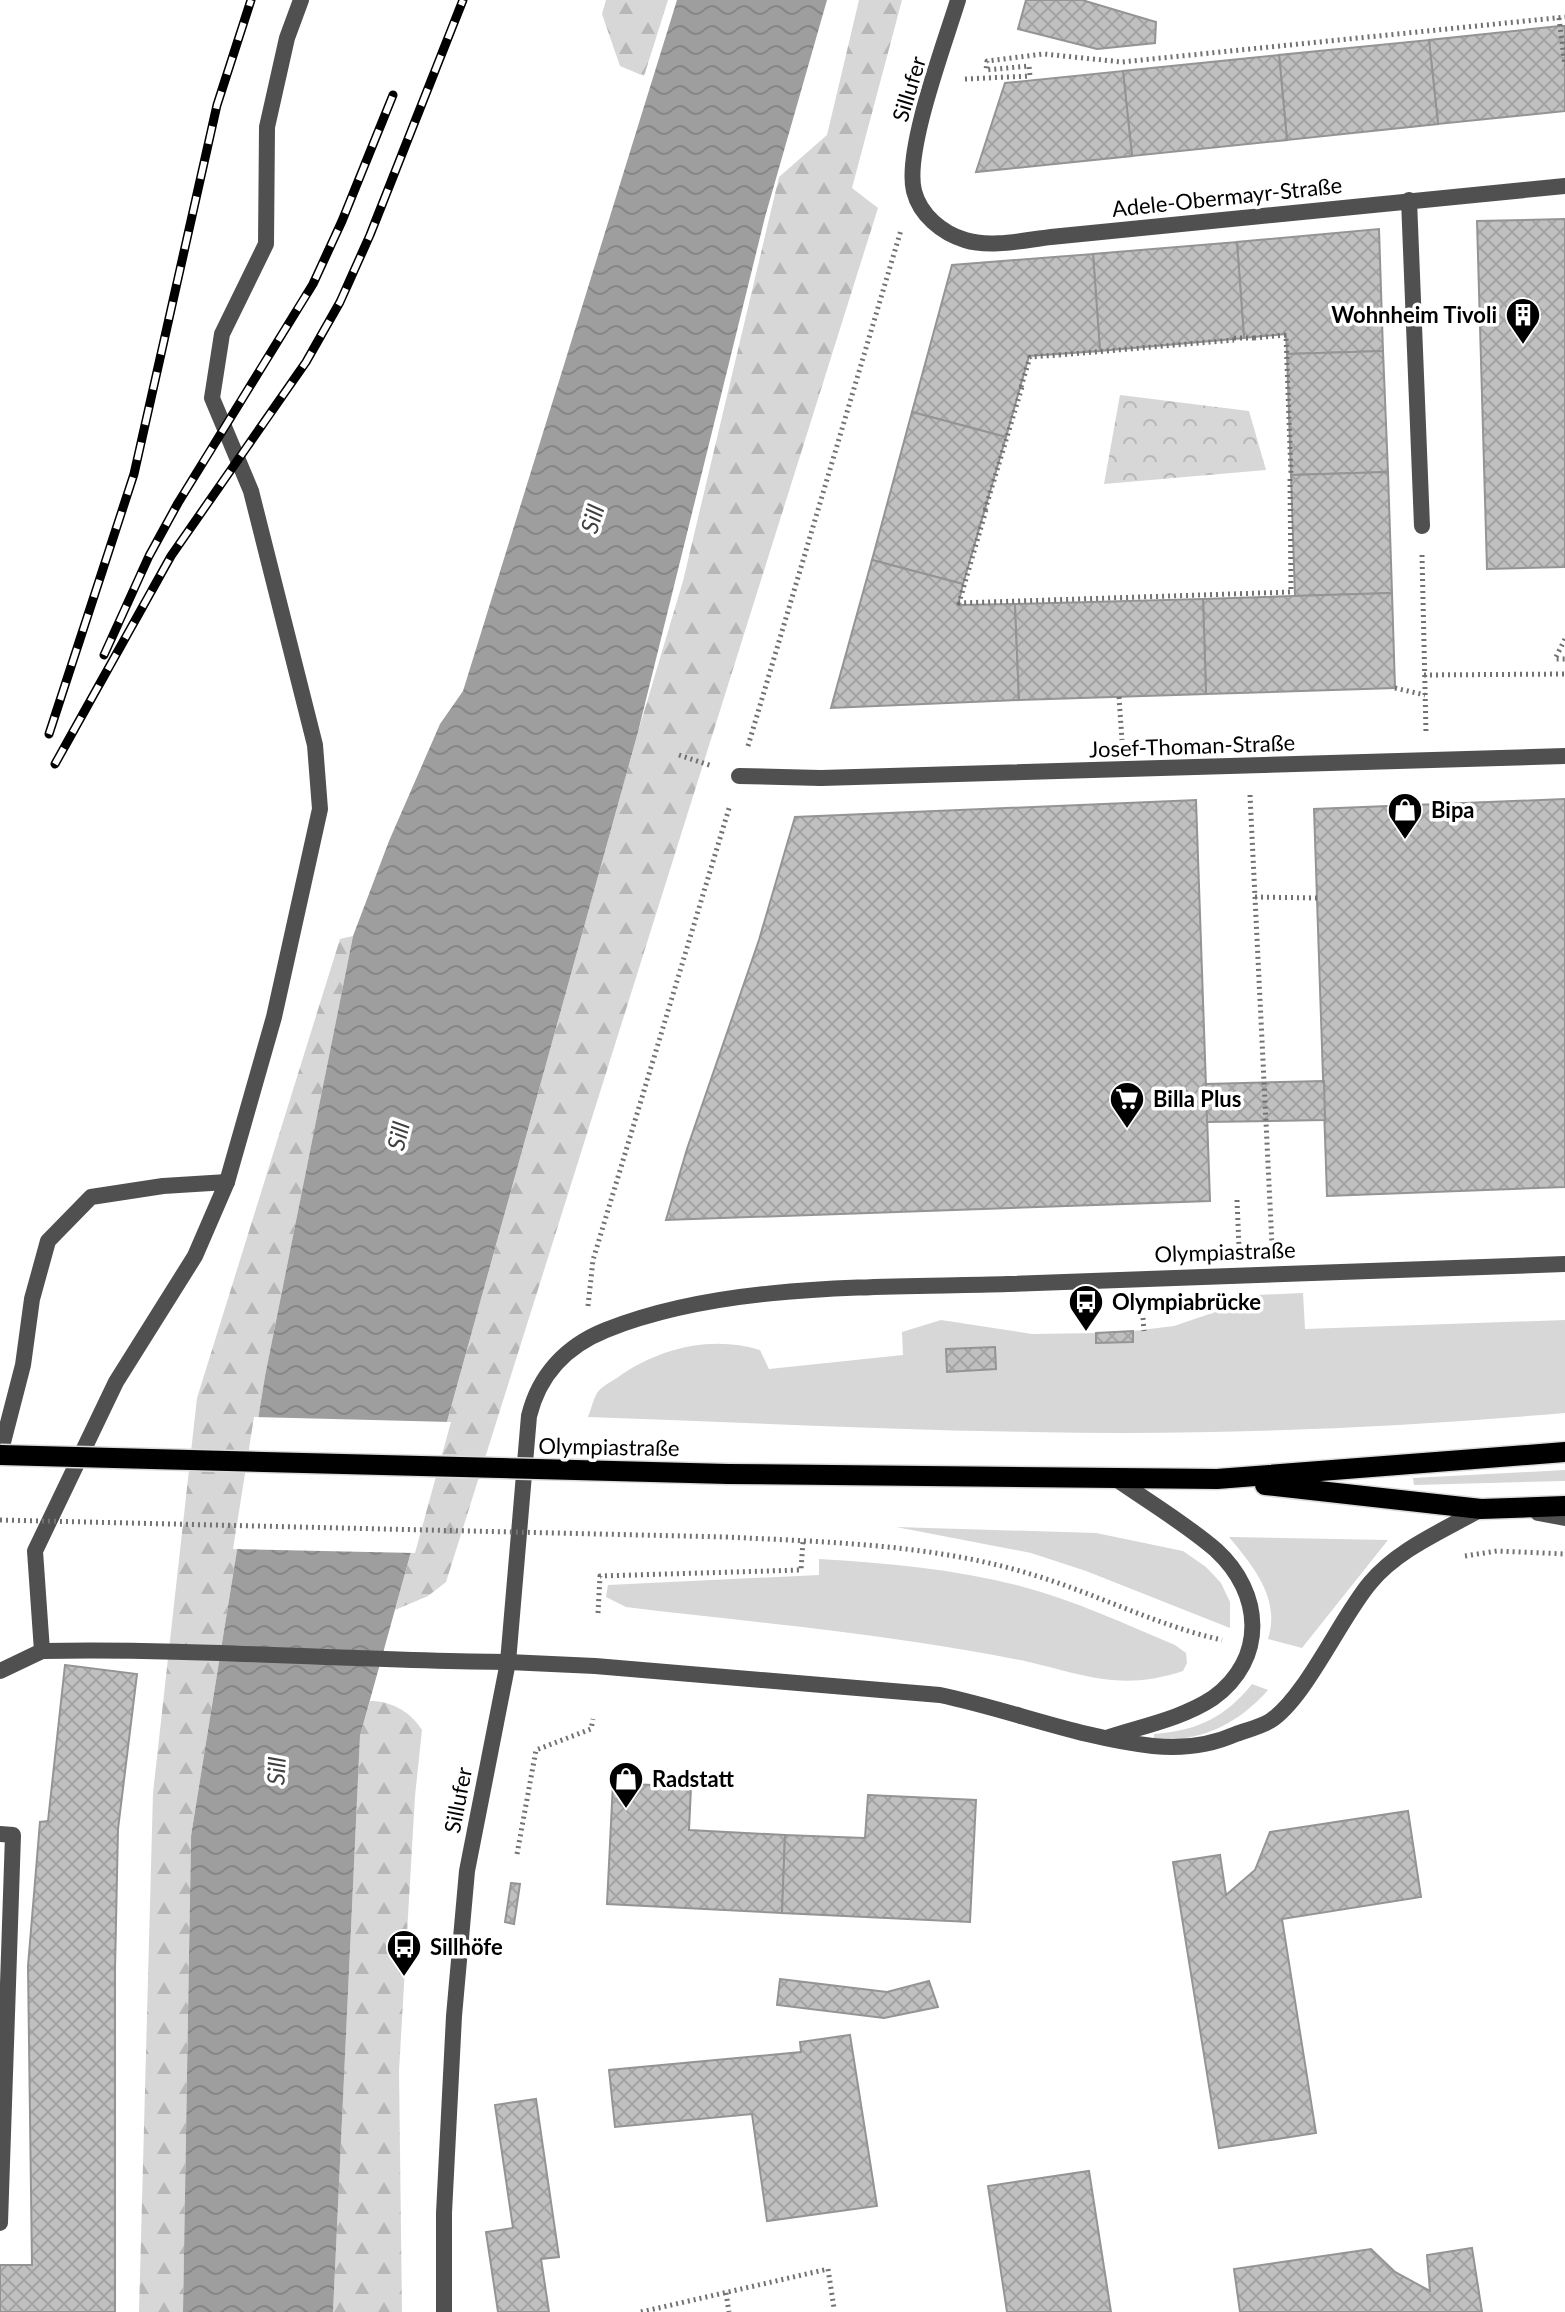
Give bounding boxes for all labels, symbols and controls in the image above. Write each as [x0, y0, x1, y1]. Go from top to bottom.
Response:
street label: Sillufer [886, 53, 931, 125]
street label: Adele-Obermayr-Straße [1111, 171, 1343, 222]
building icon: Wohnheim Tivoli [1504, 296, 1542, 346]
place label: Wohnheim Tivoli [1331, 301, 1497, 328]
water label: Sill [574, 500, 610, 536]
street label: Josef-Thoman-Straße [1089, 728, 1295, 763]
shop icon: Bipa [1386, 791, 1424, 841]
place label: Bipa [1431, 796, 1475, 823]
supermarket icon: Billa Plus [1108, 1080, 1146, 1130]
place label: Billa Plus [1153, 1085, 1241, 1112]
water label: Sill [380, 1118, 415, 1153]
street label: Olympiastraße [1154, 1236, 1296, 1267]
bus stop icon: Olympiabrücke [1067, 1283, 1105, 1333]
place label: Olympiabrücke [1112, 1288, 1261, 1315]
street label: Olympiastraße [538, 1432, 680, 1461]
water label: Sill [260, 1755, 291, 1786]
shop icon: Radstatt [607, 1760, 645, 1810]
street label: Sillufer [438, 1765, 477, 1835]
place label: Radstatt [652, 1765, 734, 1792]
bus stop icon: Sillhöfe [385, 1928, 423, 1978]
place label: Sillhöfe [430, 1933, 503, 1960]

